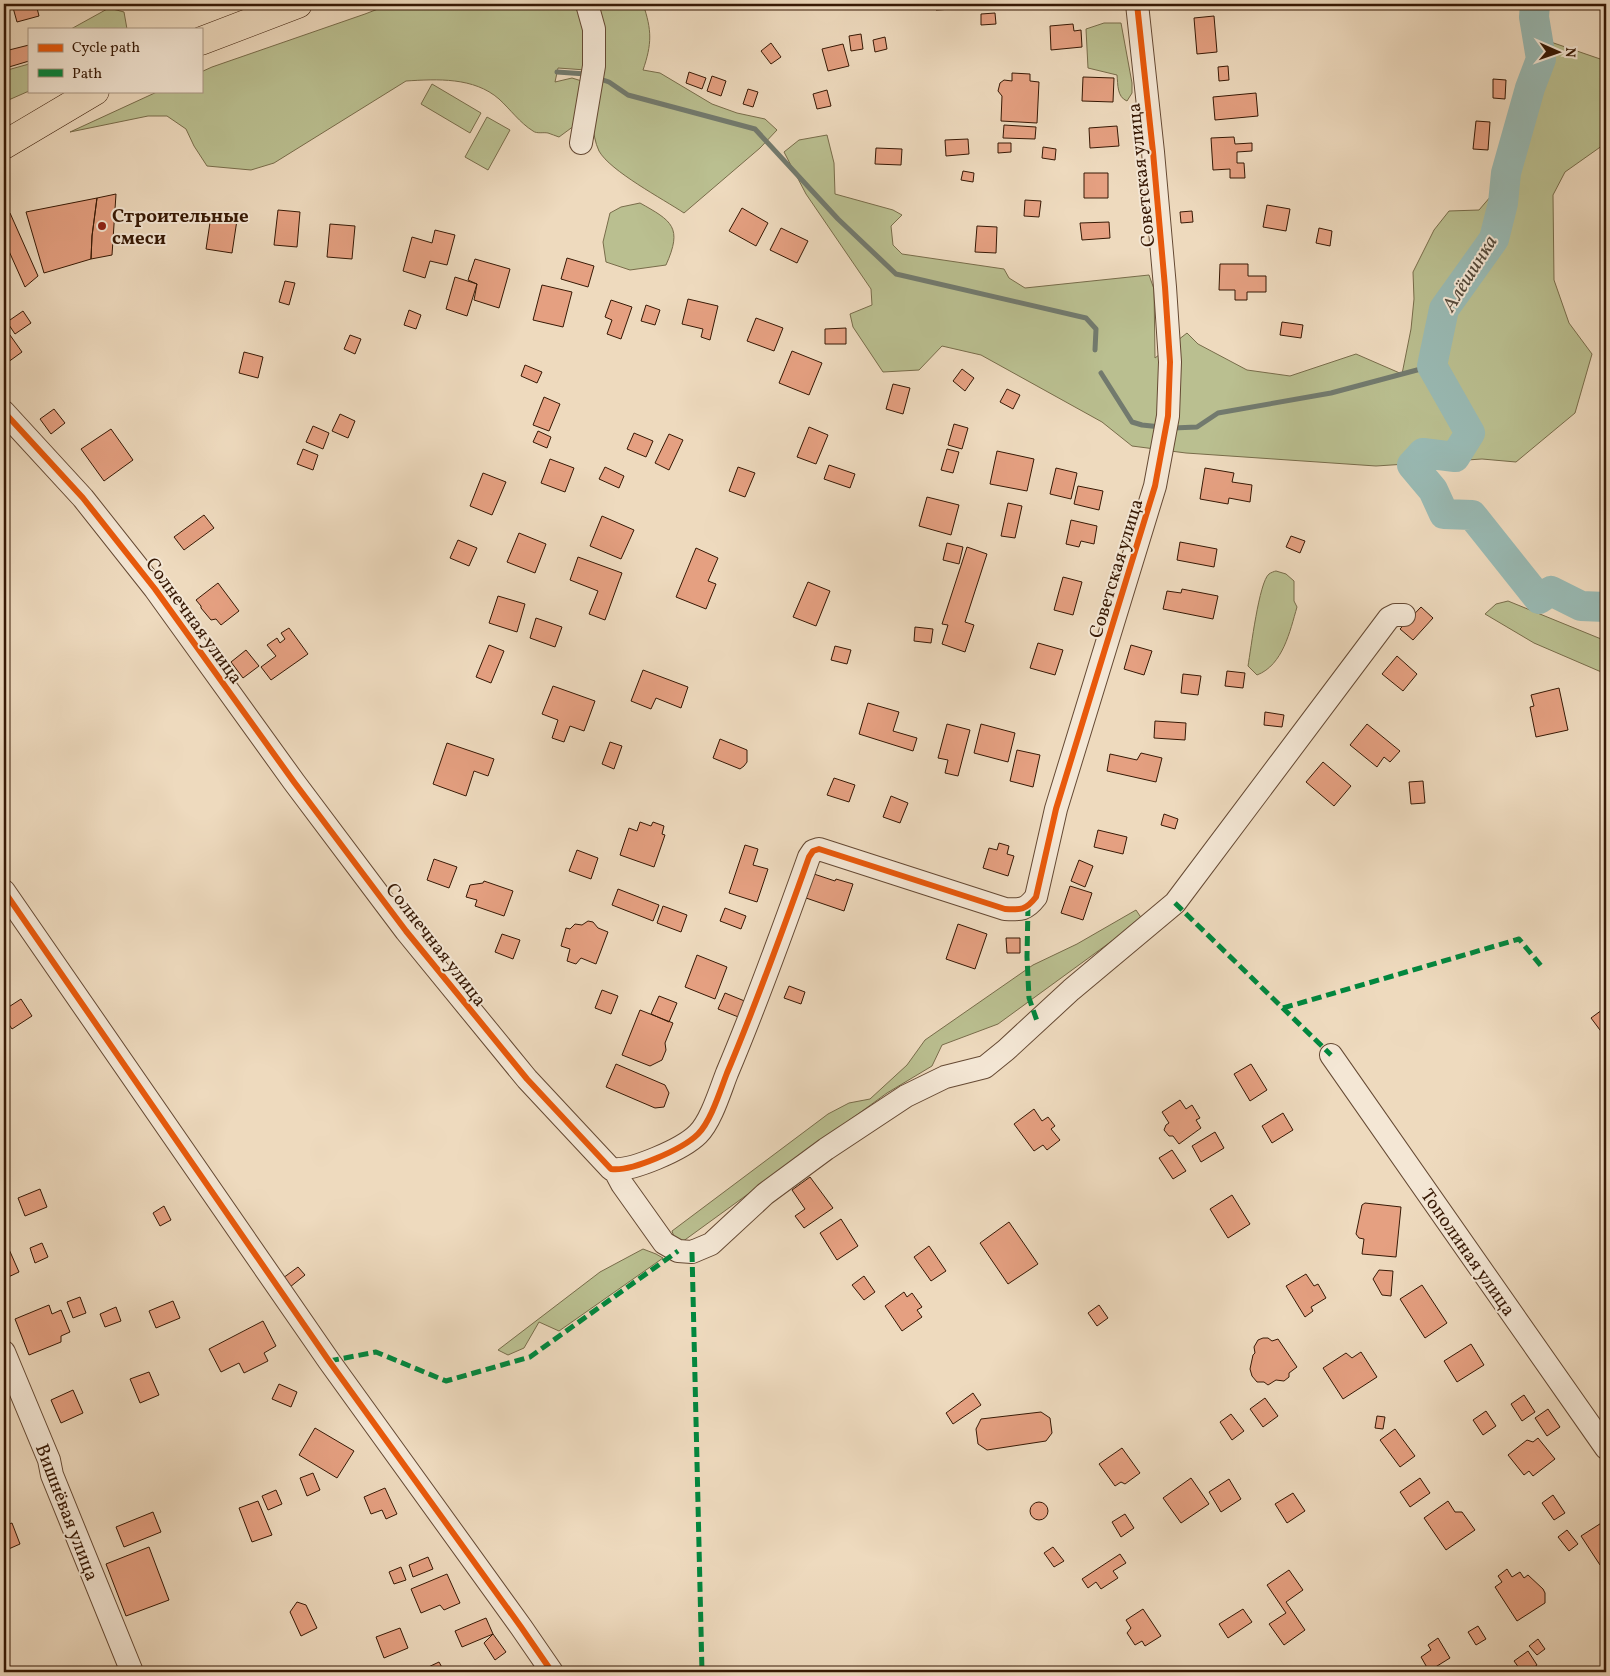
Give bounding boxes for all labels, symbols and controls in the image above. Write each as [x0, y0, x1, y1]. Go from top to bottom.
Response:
legend [28, 28, 202, 92]
north arrow [1532, 28, 1582, 78]
text: Cycle path [72, 38, 140, 59]
text: N [1560, 47, 1579, 58]
text: Path [72, 64, 102, 85]
street label: Советская улица [1121, 101, 1162, 248]
place label: Строительные смеси [112, 204, 249, 252]
marker: Строительные смеси [96, 220, 108, 232]
water label: Алёшинка [1436, 230, 1505, 319]
street label: Советская улица [1083, 496, 1150, 642]
street label: Солнечная улица [139, 553, 248, 690]
street label: Солнечная улица [379, 878, 492, 1013]
street label: Тополиная улица [1414, 1184, 1521, 1322]
street label: Вишнёвая улица [28, 1440, 104, 1585]

